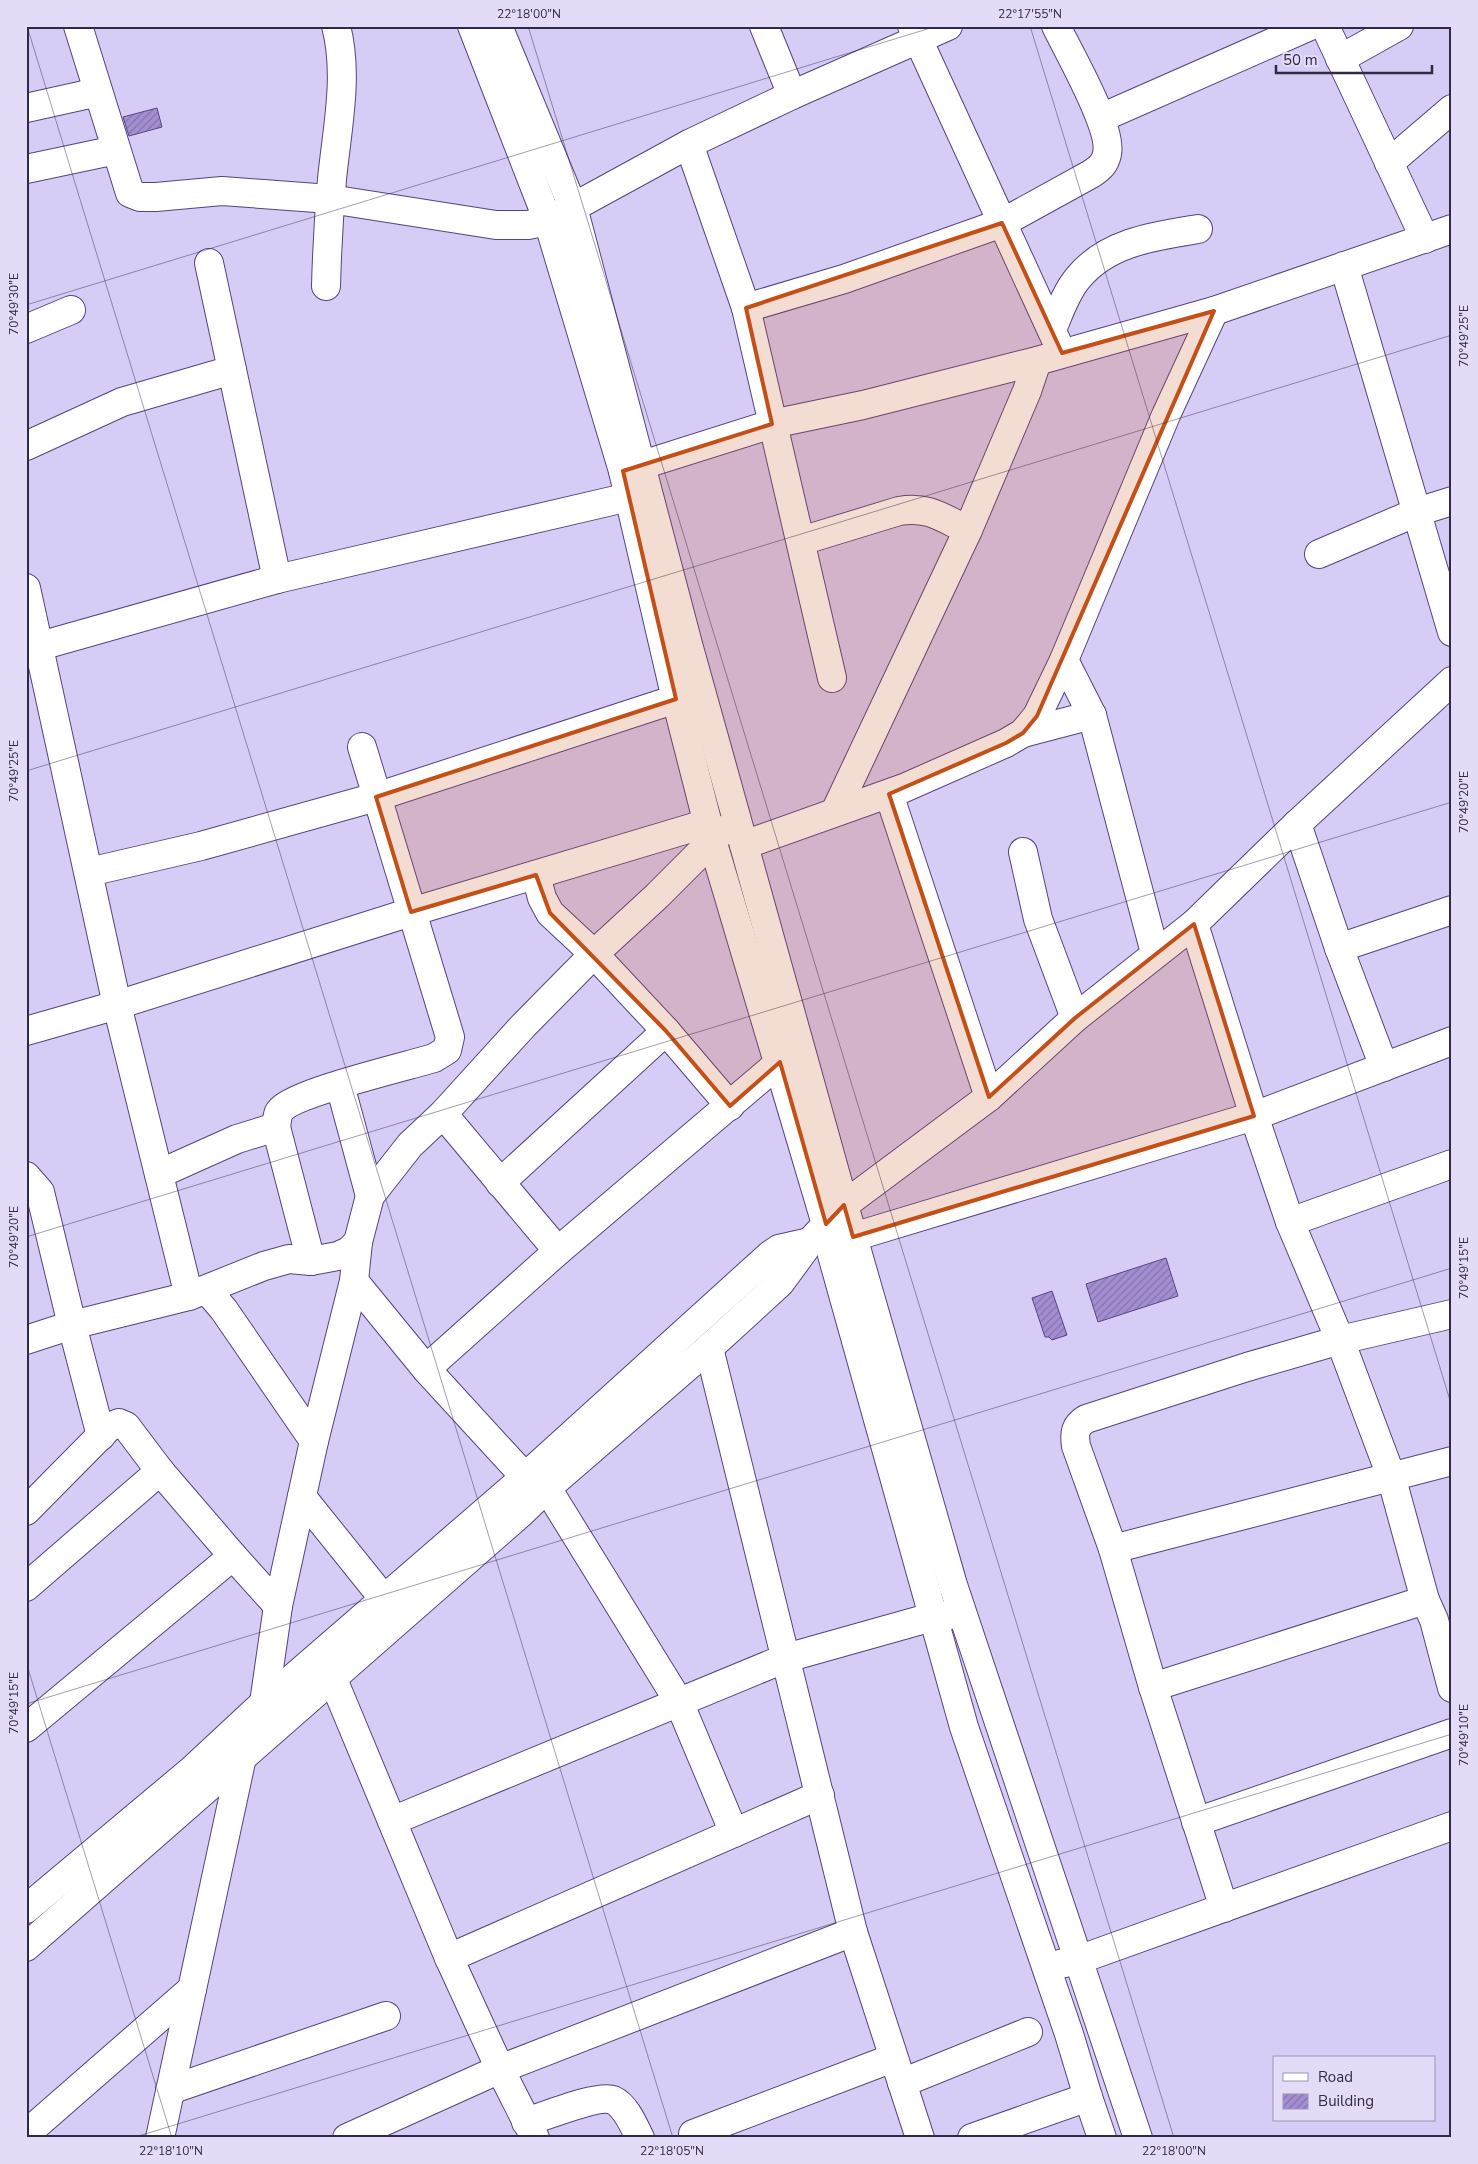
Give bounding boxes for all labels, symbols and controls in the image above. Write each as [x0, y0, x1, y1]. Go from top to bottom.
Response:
text: 22°18'00"N [497, 6, 561, 22]
text: 22°17'55"N [998, 6, 1062, 22]
scale bar [1276, 42, 1432, 74]
text: 50 m [1283, 50, 1318, 70]
text: 70°49'30"E [6, 273, 22, 335]
text: 70°49'25"E [1456, 305, 1472, 367]
text: 70°49'25"E [6, 740, 22, 802]
text: 70°49'20"E [1456, 771, 1472, 833]
text: 70°49'20"E [6, 1206, 22, 1268]
text: 70°49'15"E [1456, 1237, 1472, 1299]
text: 70°49'15"E [6, 1672, 22, 1734]
text: 70°49'10"E [1456, 1704, 1472, 1766]
legend [1273, 2056, 1436, 2122]
text: Road [1318, 2067, 1353, 2087]
text: Building [1318, 2091, 1374, 2111]
text: 22°18'10"N [139, 2143, 203, 2159]
text: 22°18'05"N [640, 2143, 704, 2159]
text: 22°18'00"N [1142, 2143, 1206, 2159]

